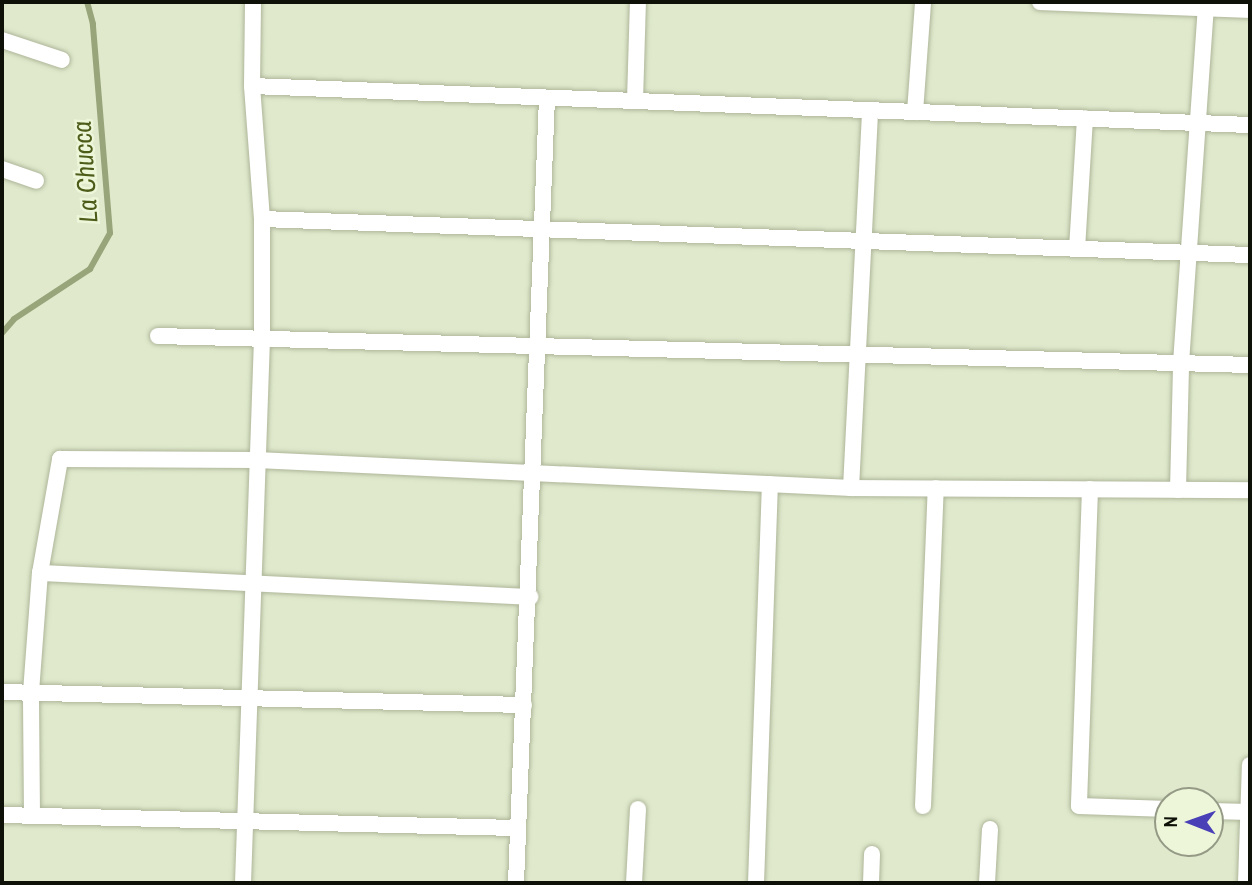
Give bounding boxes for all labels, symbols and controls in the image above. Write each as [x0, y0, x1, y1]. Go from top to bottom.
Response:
water label: La Chucca [66, 120, 104, 224]
north arrow [1154, 787, 1224, 857]
text: N [1157, 816, 1183, 828]

